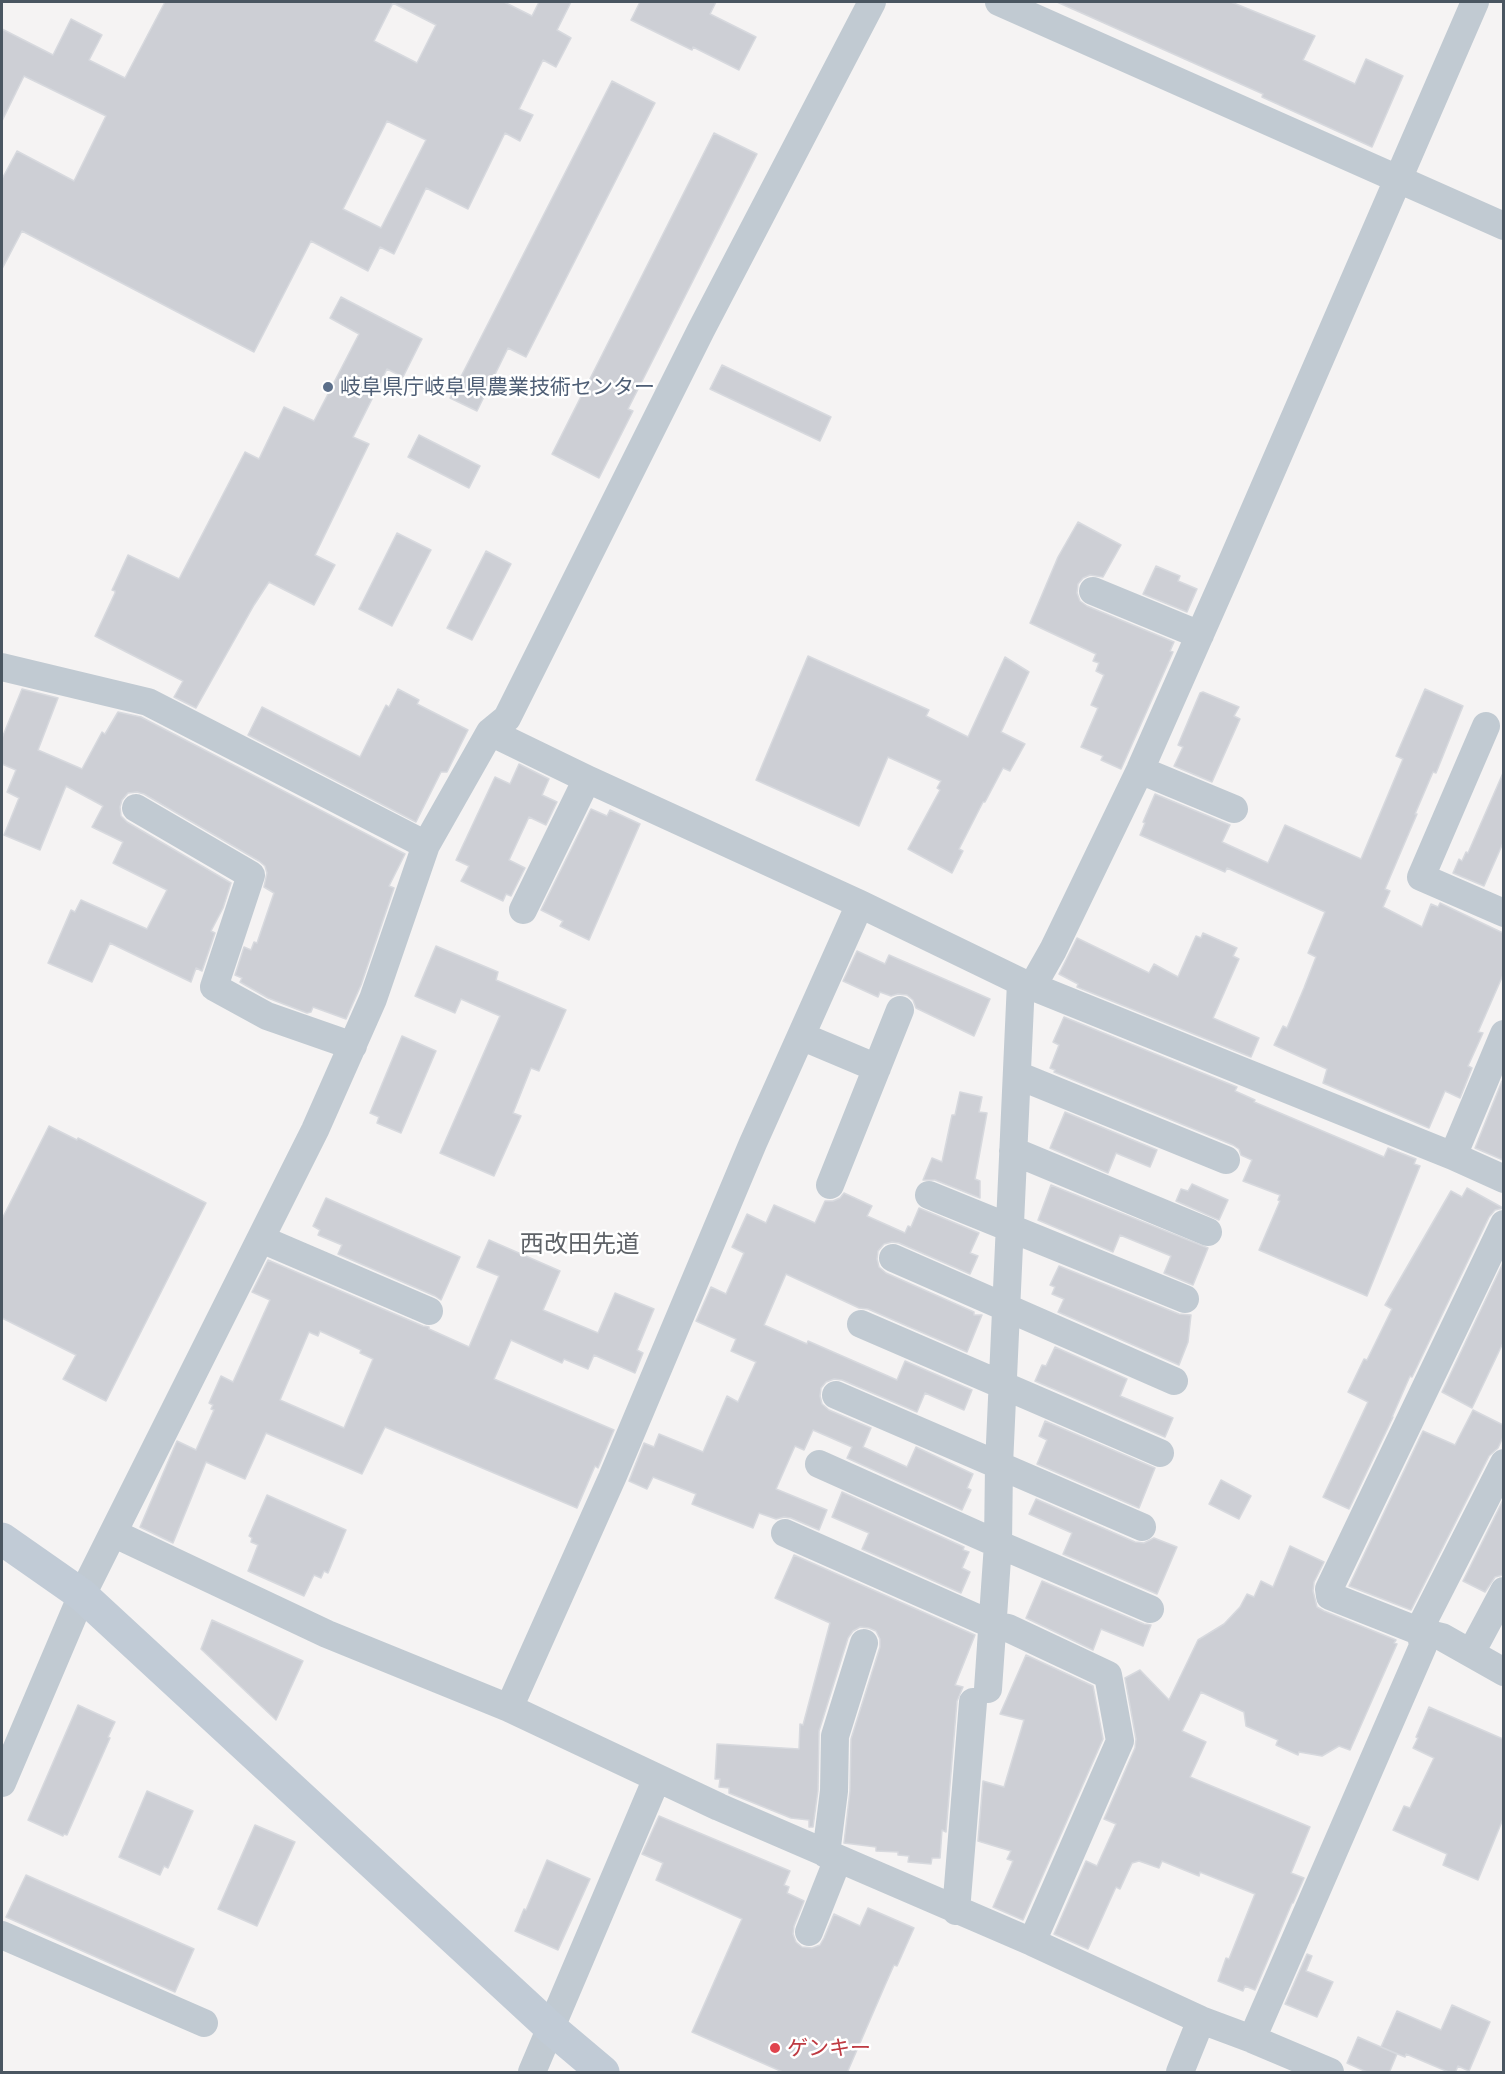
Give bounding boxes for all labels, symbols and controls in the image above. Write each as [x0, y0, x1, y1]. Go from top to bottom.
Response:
place label: 岐阜県庁岐阜県農業技術センター [340, 374, 655, 400]
marker: 岐阜県庁岐阜県農業技術センター [321, 380, 335, 394]
district label: 西改田先道 [520, 1230, 640, 1258]
place label: ゲンキー [787, 2035, 871, 2061]
marker: ゲンキー [768, 2041, 782, 2055]

